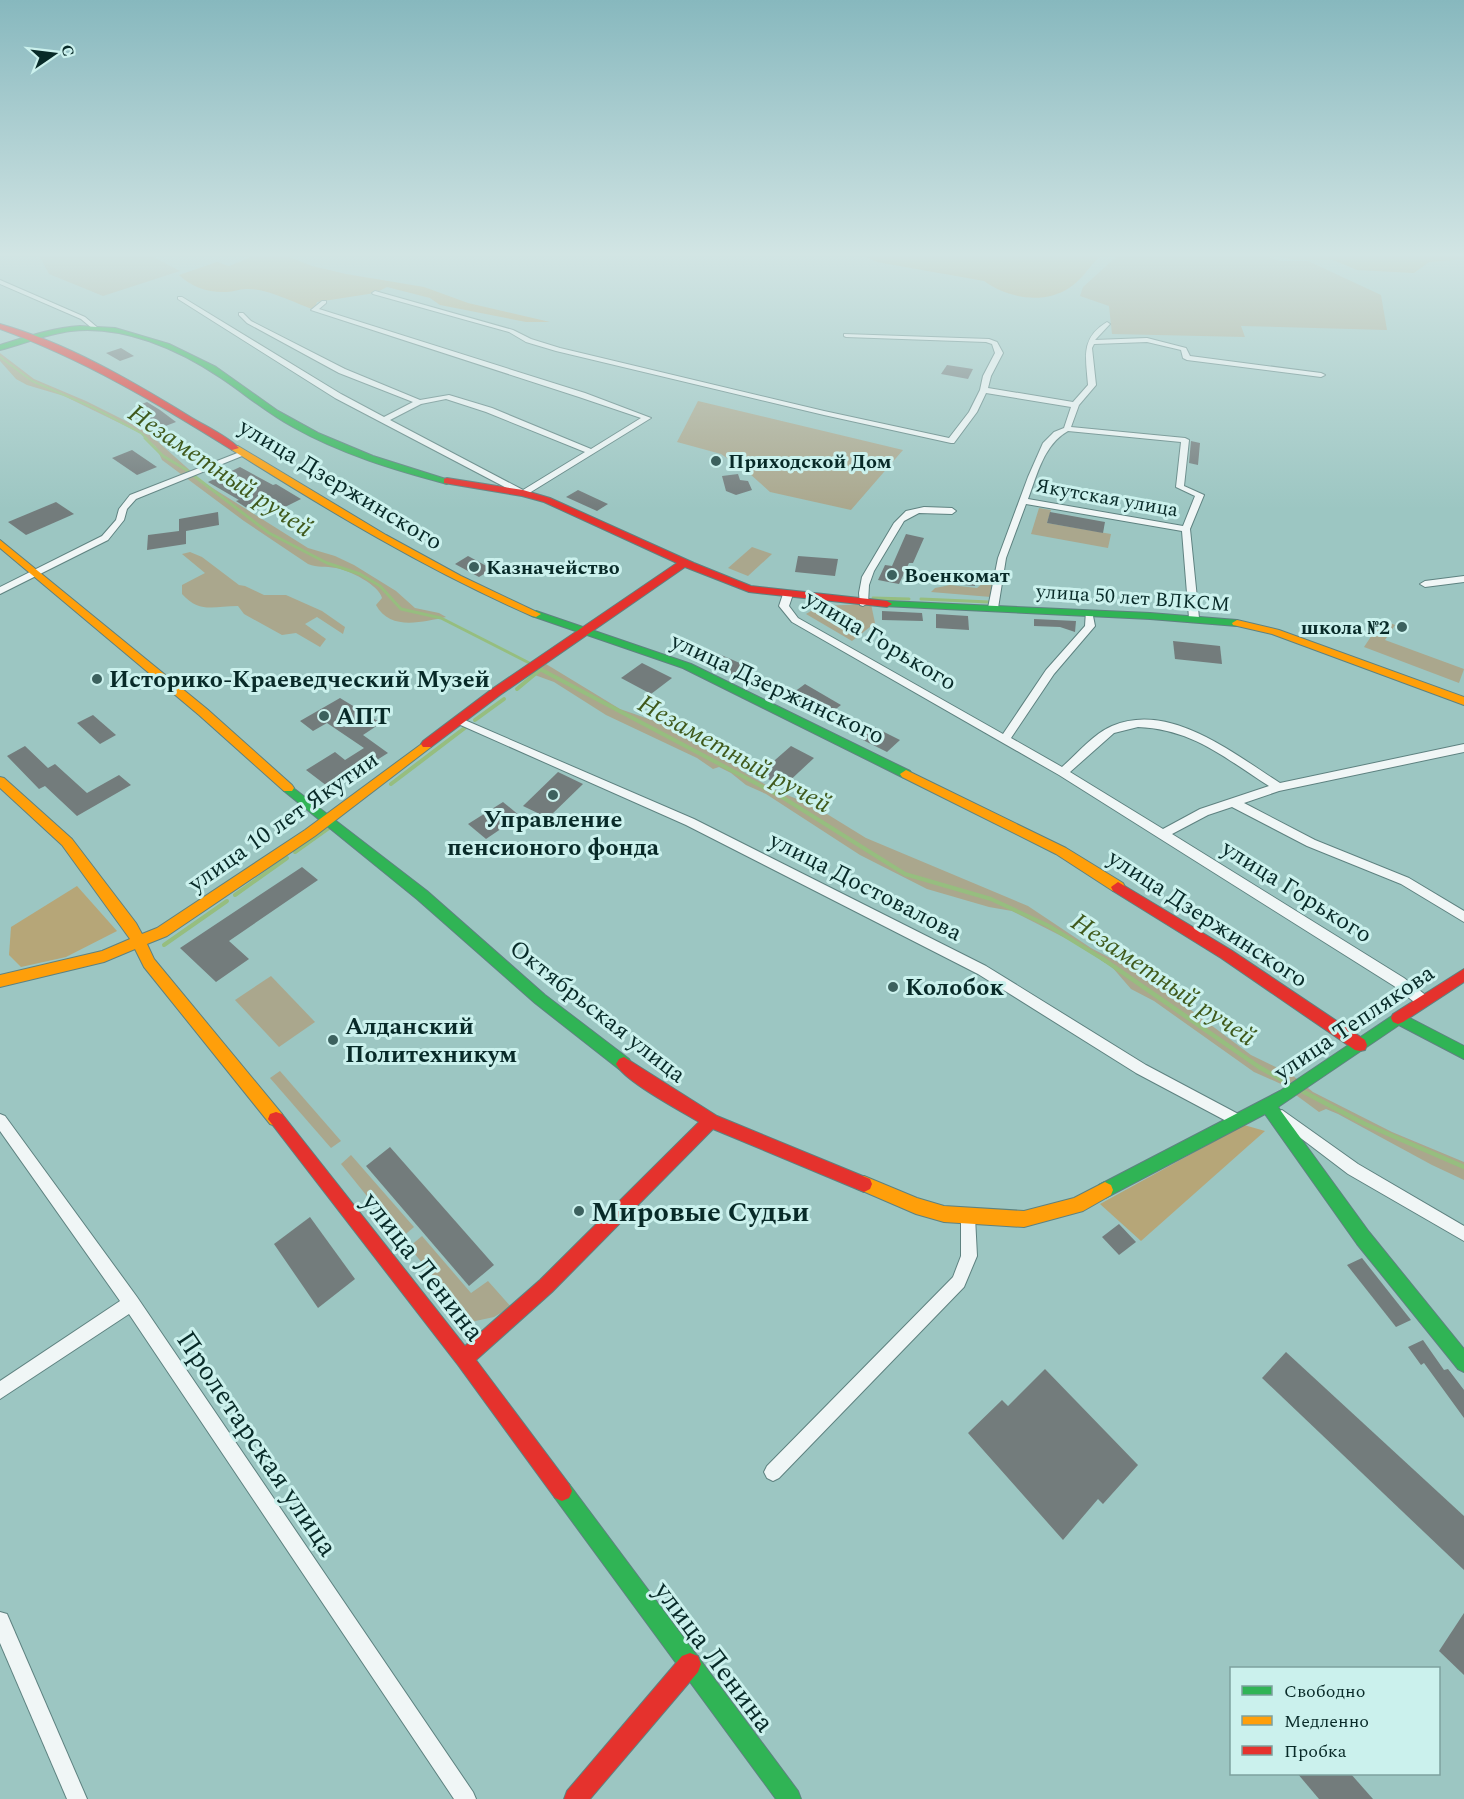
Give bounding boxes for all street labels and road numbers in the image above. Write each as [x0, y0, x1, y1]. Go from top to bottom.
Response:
street label: улица Дзержинского [231, 409, 449, 560]
street label: Якутская улица [1033, 471, 1181, 525]
street label: улица 50 лет ВЛКСМ [1034, 576, 1231, 620]
street label: улица Горького [797, 581, 963, 701]
street label: улица Дзержинского [664, 623, 890, 754]
street label: улица 10 лет Якутии [180, 742, 386, 902]
street label: улица Достовалова [762, 822, 968, 951]
street label: улица Горького [1213, 831, 1379, 953]
street label: улица Дзержинского [1099, 840, 1315, 997]
street label: Октябрьская улица [501, 931, 694, 1093]
street label: улица Теплякова [1266, 955, 1442, 1091]
street label: улица Ленина [350, 1182, 495, 1351]
street label: Пролетарская улица [165, 1322, 349, 1566]
street label: улица Ленина [642, 1571, 785, 1742]

